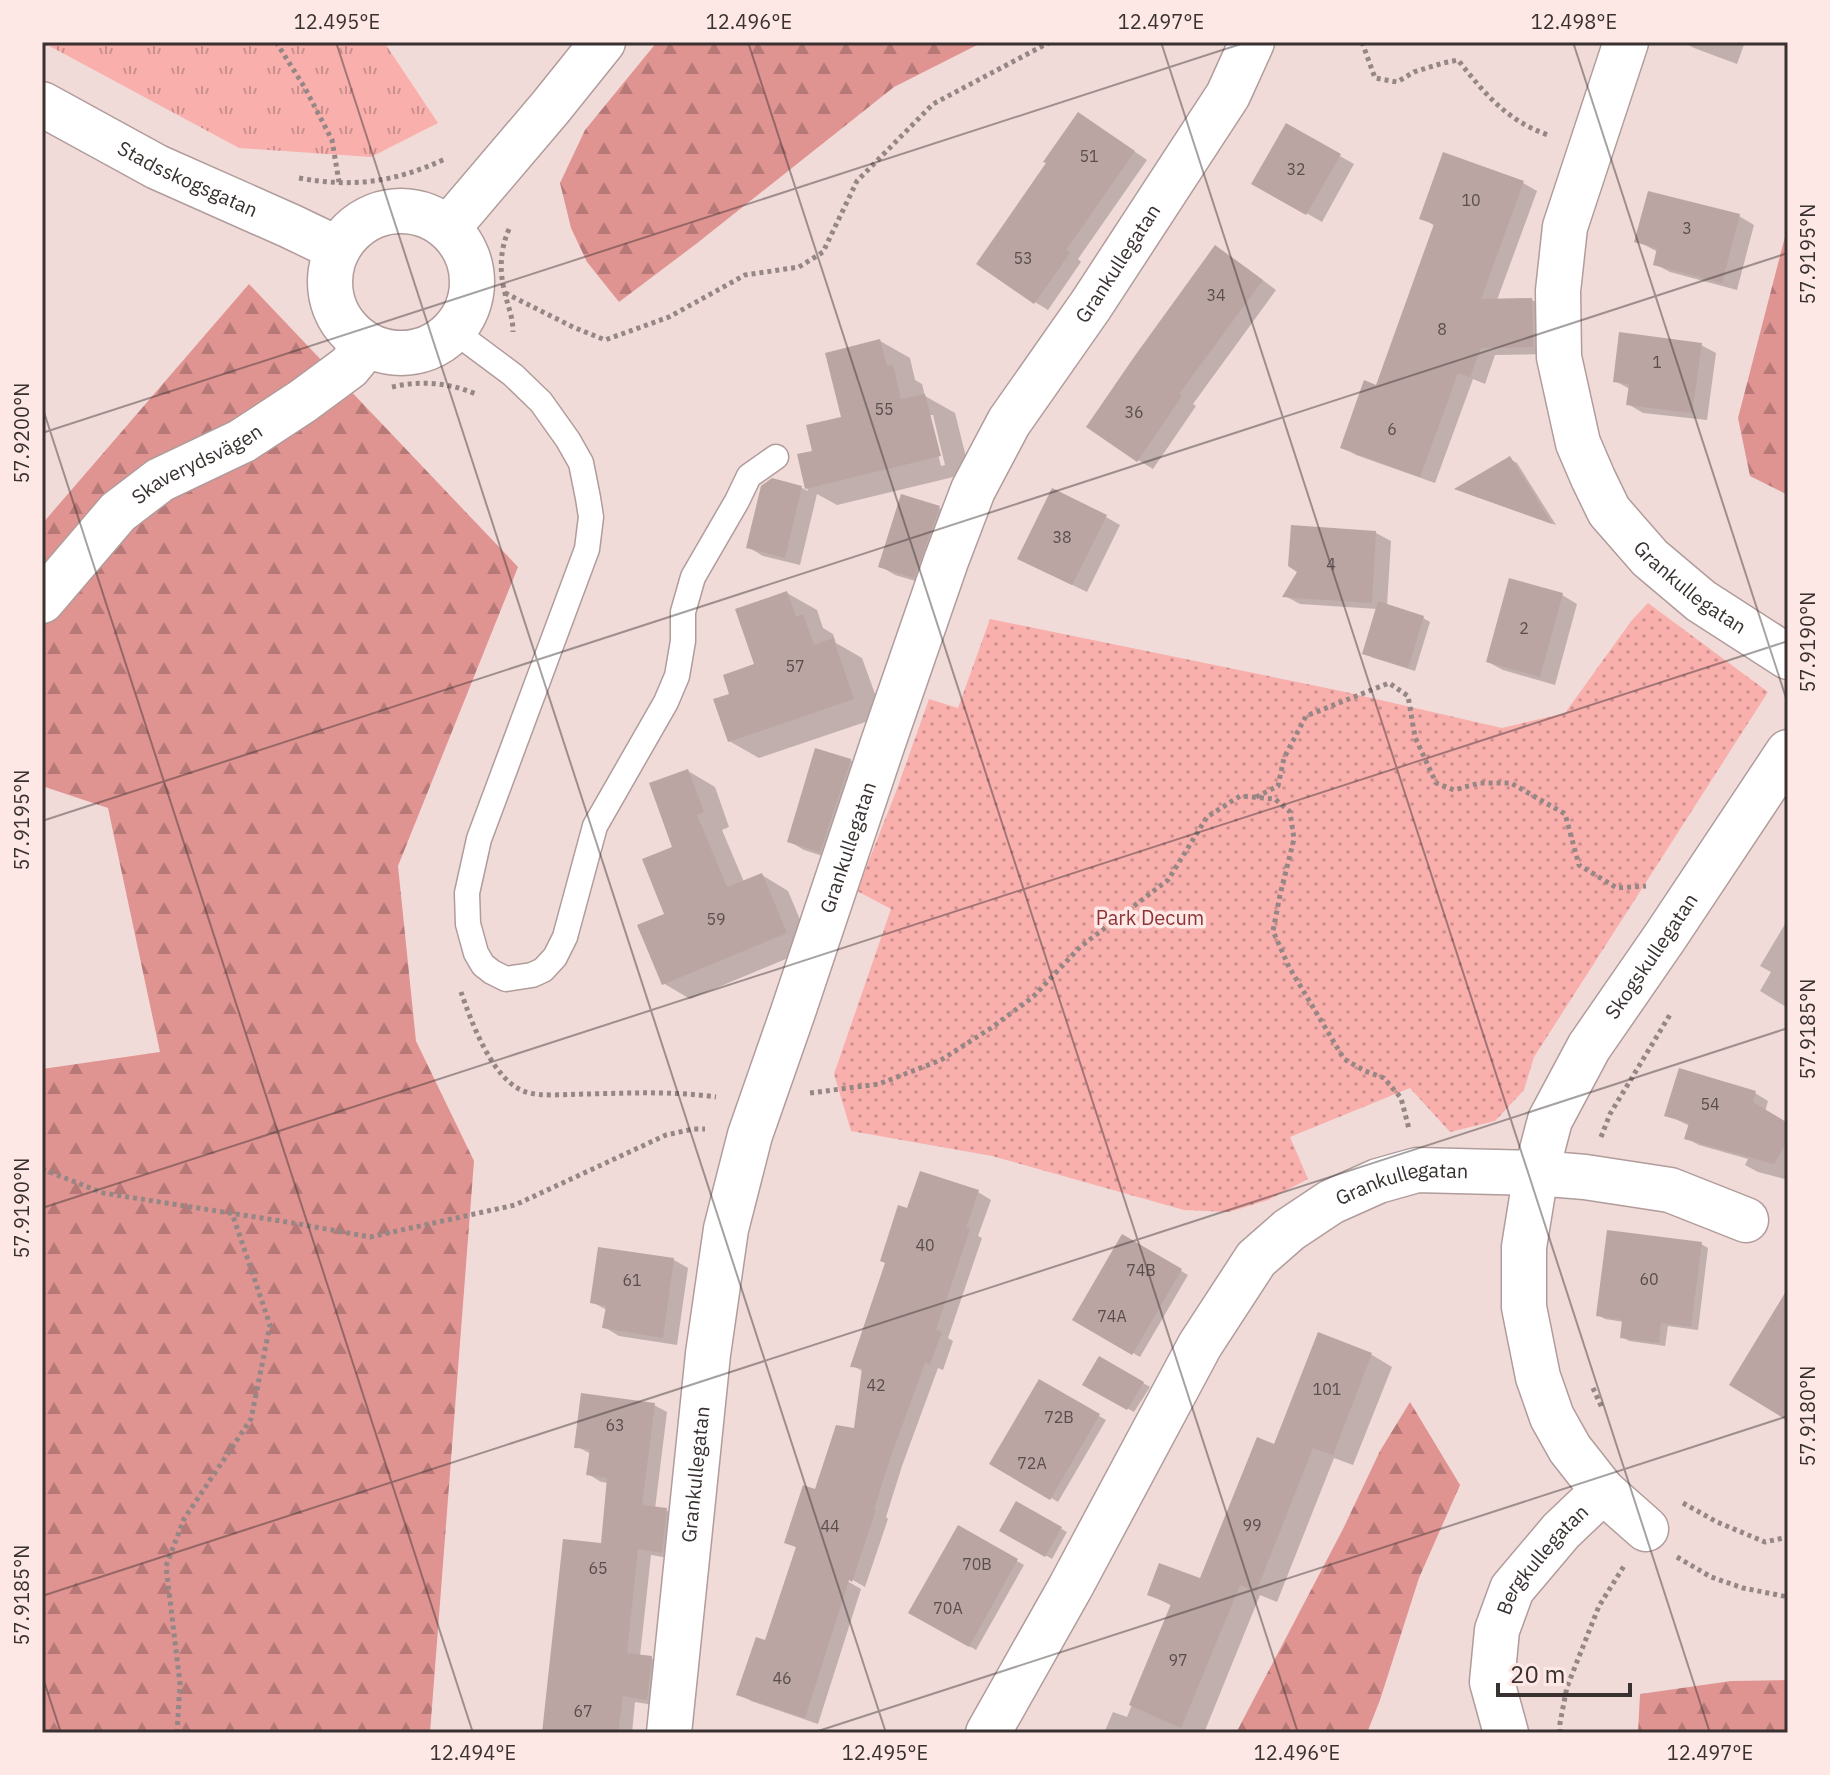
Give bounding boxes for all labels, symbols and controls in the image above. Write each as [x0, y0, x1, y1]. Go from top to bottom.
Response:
text: 12.495°E [294, 8, 380, 35]
text: 12.496°E [706, 8, 792, 35]
text: 12.497°E [1118, 8, 1204, 35]
text: 12.498°E [1531, 8, 1617, 35]
street label: Stadsskogsgatan [113, 134, 262, 223]
house number: 51 [1079, 146, 1099, 166]
house number: 32 [1286, 159, 1306, 179]
house number: 10 [1461, 190, 1481, 210]
street label: Grankullegatan [1069, 199, 1166, 328]
text: 57.9195°N [1794, 204, 1821, 304]
house number: 3 [1682, 218, 1692, 238]
house number: 53 [1013, 248, 1033, 268]
house number: 34 [1206, 285, 1226, 305]
house number: 8 [1437, 319, 1447, 339]
house number: 1 [1652, 352, 1662, 372]
text: 57.9200°N [8, 383, 35, 483]
house number: 55 [874, 399, 894, 419]
house number: 36 [1124, 402, 1144, 422]
street label: Skaverydsvägen [126, 417, 267, 510]
house number: 6 [1387, 419, 1397, 439]
house number: 38 [1052, 527, 1072, 547]
street label: Grankullegatan [1628, 535, 1752, 640]
house number: 4 [1326, 554, 1336, 574]
text: 57.9190°N [1794, 592, 1821, 692]
house number: 2 [1519, 618, 1529, 638]
house number: 57 [785, 656, 805, 676]
text: 57.9195°N [8, 770, 35, 870]
street label: Grankullegatan [813, 778, 882, 917]
street label: Skogskullegatan [1598, 888, 1704, 1024]
park label: Park Decum [1096, 904, 1204, 931]
house number: 59 [706, 909, 726, 929]
text: 57.9185°N [1794, 979, 1821, 1079]
house number: 54 [1700, 1094, 1720, 1114]
street label: Grankullegatan [1331, 1156, 1469, 1211]
text: 57.9190°N [8, 1158, 35, 1258]
house number: 40 [915, 1235, 935, 1255]
house number: 74B [1126, 1260, 1156, 1280]
house number: 60 [1639, 1269, 1659, 1289]
house number: 61 [622, 1270, 642, 1290]
house number: 74A [1097, 1306, 1127, 1326]
text: 57.9180°N [1794, 1366, 1821, 1466]
house number: 42 [866, 1375, 886, 1395]
house number: 101 [1313, 1379, 1341, 1399]
street label: Grankullegatan [675, 1405, 716, 1544]
house number: 72B [1044, 1407, 1074, 1427]
house number: 63 [605, 1415, 625, 1435]
house number: 72A [1017, 1453, 1047, 1473]
street label: Bergkullegatan [1490, 1498, 1594, 1618]
house number: 99 [1242, 1515, 1262, 1535]
house number: 44 [820, 1516, 840, 1536]
text: 57.9185°N [8, 1545, 35, 1645]
house number: 70B [962, 1554, 992, 1574]
house number: 65 [588, 1558, 608, 1578]
house number: 70A [933, 1598, 963, 1618]
scale bar [1498, 1647, 1630, 1697]
house number: 97 [1168, 1650, 1188, 1670]
text: 20 m [1510, 1658, 1565, 1690]
house number: 46 [772, 1668, 792, 1688]
house number: 67 [573, 1701, 593, 1721]
text: 12.494°E [430, 1739, 516, 1766]
text: 12.495°E [842, 1739, 928, 1766]
text: 12.496°E [1254, 1739, 1340, 1766]
text: 12.497°E [1667, 1739, 1753, 1766]

